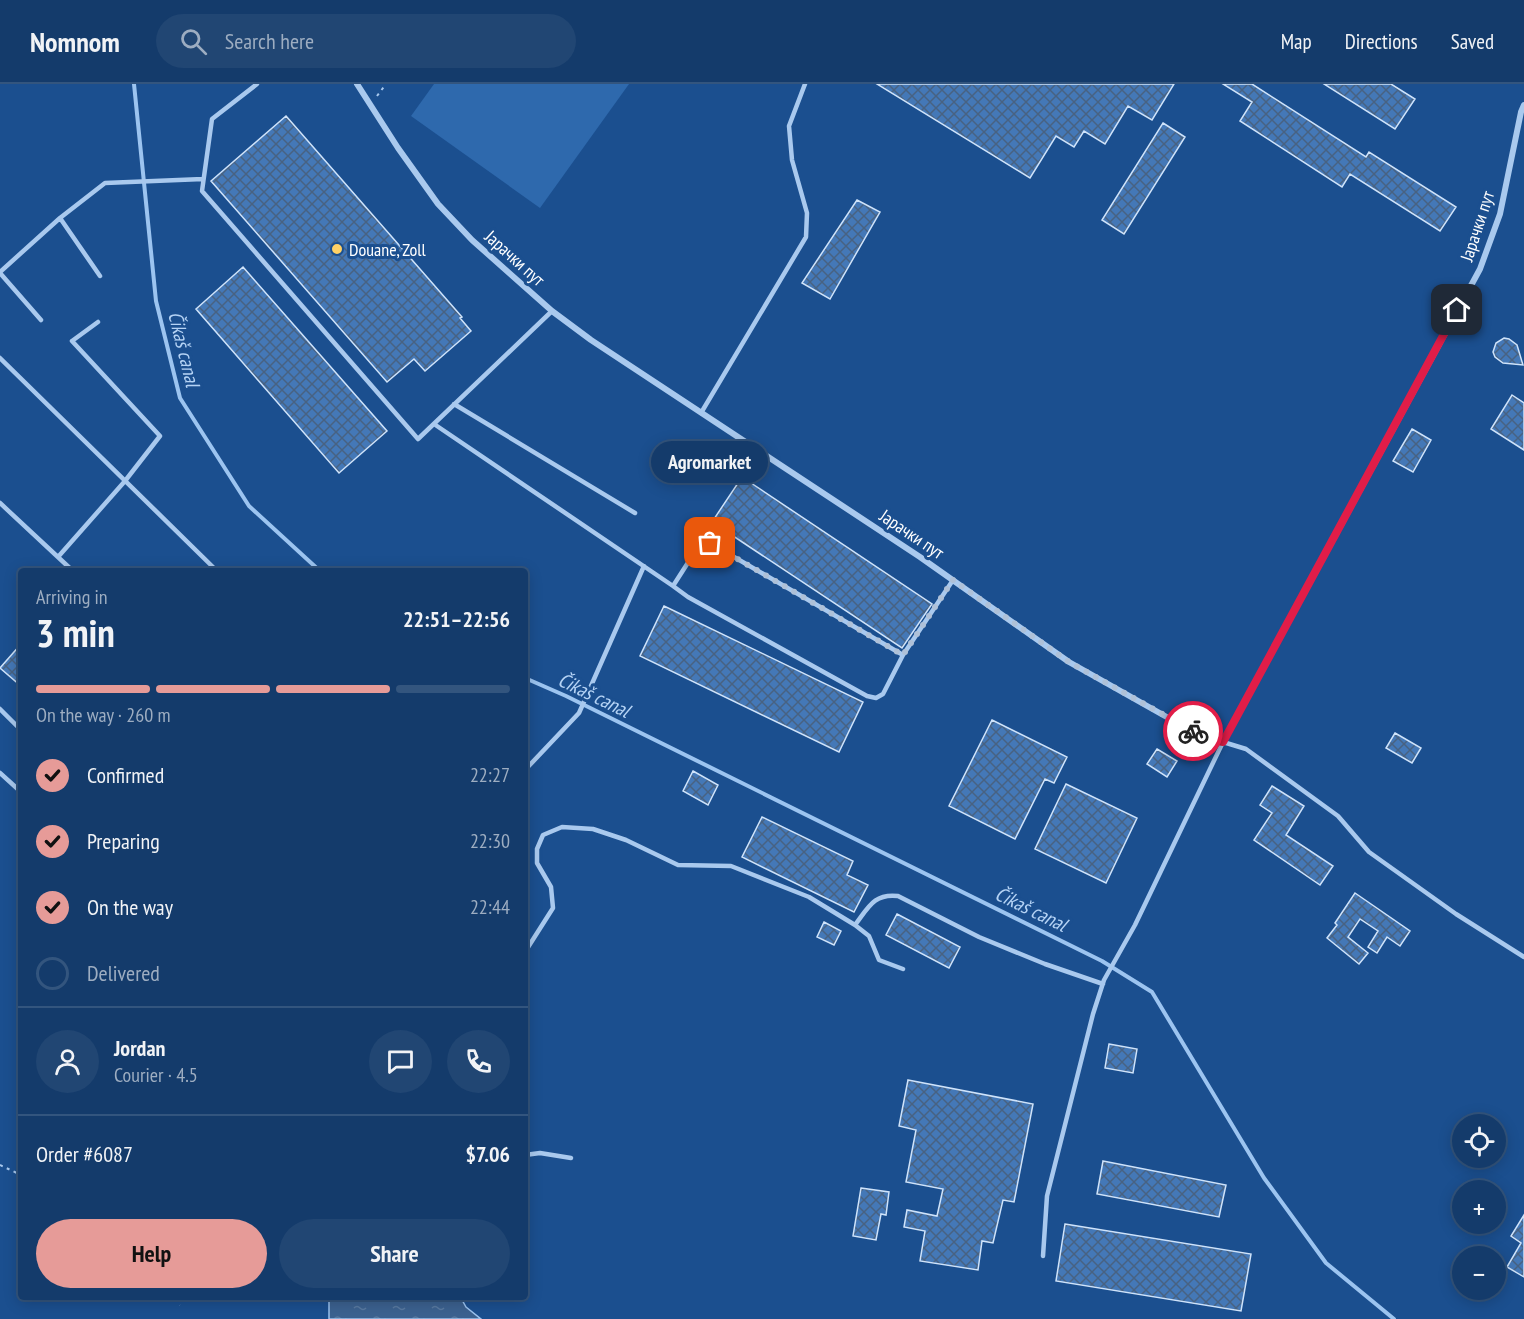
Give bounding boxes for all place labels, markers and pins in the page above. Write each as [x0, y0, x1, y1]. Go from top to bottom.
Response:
place label: Douane, Zoll [349, 238, 426, 261]
marker: Douane, Zoll [330, 242, 344, 256]
pin [1431, 284, 1482, 335]
callout: Agromarket [652, 441, 768, 483]
pin [684, 517, 735, 568]

